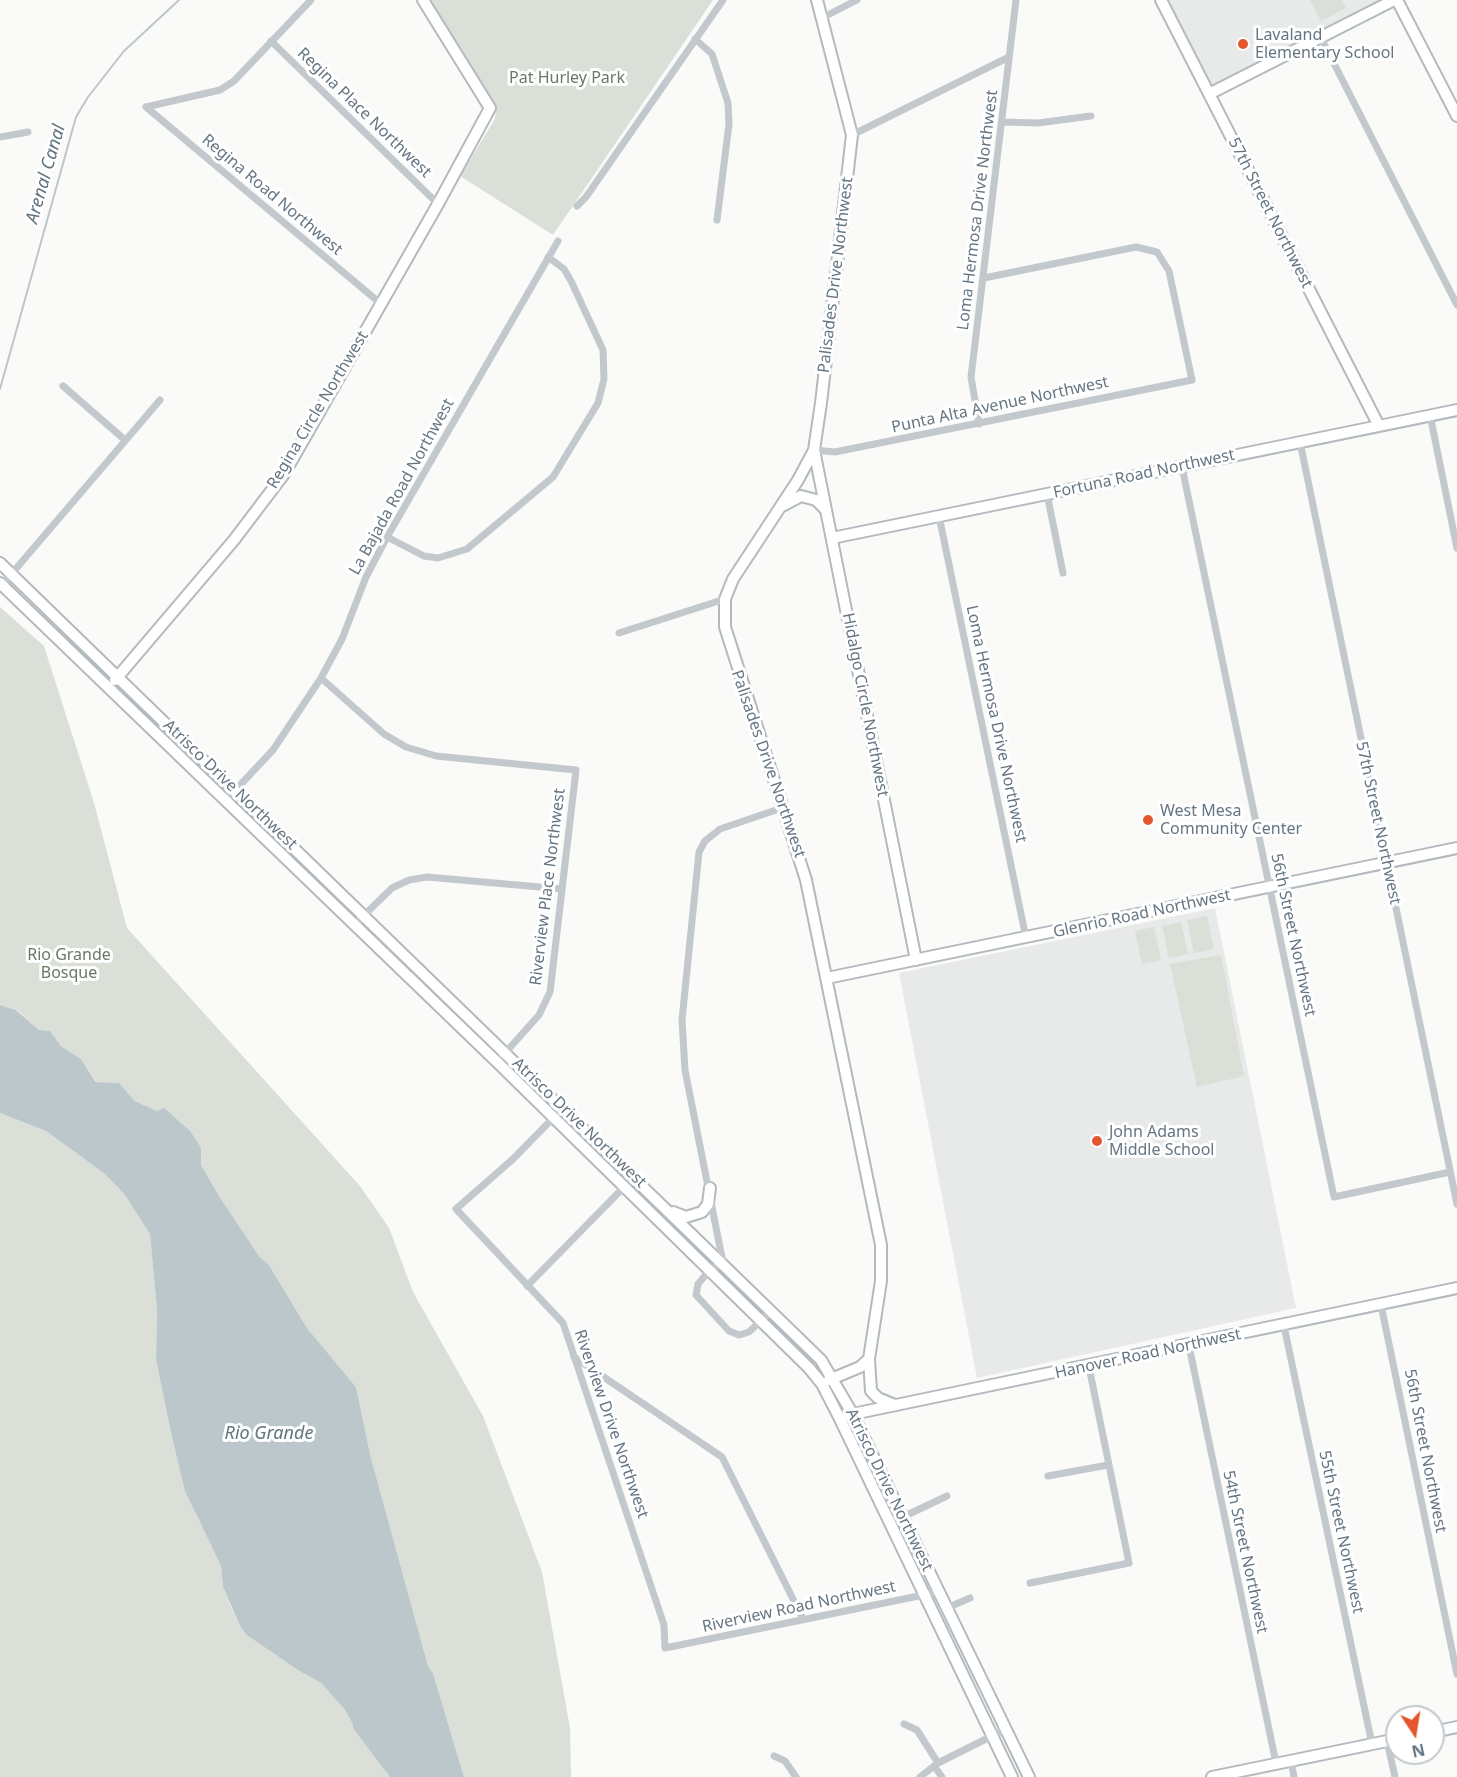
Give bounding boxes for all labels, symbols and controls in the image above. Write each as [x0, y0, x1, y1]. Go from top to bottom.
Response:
place label: Lavaland Elementary School [1255, 25, 1394, 63]
marker: Lavaland Elementary School [1236, 37, 1250, 51]
street label: Regina Place Northwest [293, 44, 435, 182]
park label: Pat Hurley Park [509, 68, 625, 88]
street label: Loma Hermosa Drive Northwest [954, 89, 1002, 331]
water label: Arenal Canal [22, 122, 70, 226]
street label: Regina Road Northwest [198, 131, 346, 259]
street label: 57th Street Northwest [1224, 135, 1316, 291]
street label: Palisades Drive Northwest [814, 176, 858, 374]
street label: Regina Circle Northwest [263, 328, 373, 492]
street label: Punta Alta Avenue Northwest [890, 373, 1110, 437]
street label: La Bajada Road Northwest [345, 395, 459, 579]
street label: Fortuna Road Northwest [1052, 445, 1236, 503]
street label: Loma Hermosa Drive Northwest [961, 604, 1031, 844]
street label: Hidalgo Circle Northwest [838, 611, 892, 799]
street label: Palisades Drive Northwest [727, 668, 809, 860]
street label: Atrisco Drive Northwest [159, 716, 301, 854]
street label: 57th Street Northwest [1351, 740, 1405, 906]
street label: Riverview Place Northwest [526, 787, 570, 987]
place label: West Mesa Community Center [1160, 801, 1302, 839]
marker: West Mesa Community Center [1141, 813, 1155, 827]
street label: 56th Street Northwest [1266, 852, 1320, 1018]
street label: Glenrio Road Northwest [1051, 886, 1233, 942]
park label: Rio Grande Bosque [27, 945, 111, 983]
street label: Atrisco Drive Northwest [508, 1054, 650, 1192]
place label: John Adams Middle School [1109, 1122, 1214, 1160]
marker: John Adams Middle School [1090, 1134, 1104, 1148]
street label: Hanover Road Northwest [1053, 1325, 1243, 1383]
street label: Riverview Drive Northwest [570, 1327, 652, 1521]
street label: 56th Street Northwest [1400, 1368, 1450, 1534]
street label: Atrisco Drive Northwest [841, 1405, 937, 1575]
water label: Rio Grande [225, 1423, 313, 1445]
street label: 55th Street Northwest [1314, 1449, 1368, 1615]
street label: 54th Street Northwest [1218, 1469, 1272, 1635]
street label: Riverview Road Northwest [701, 1577, 897, 1637]
north arrow [1385, 1705, 1445, 1765]
text: N [1410, 1739, 1427, 1763]

